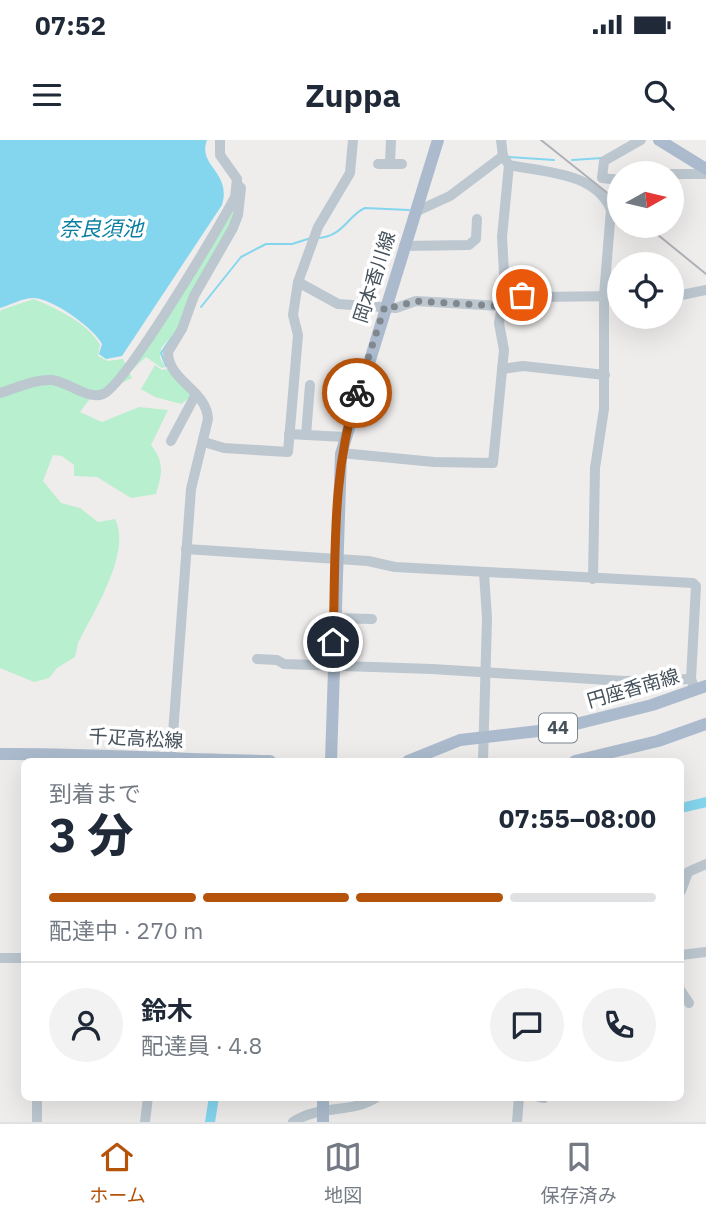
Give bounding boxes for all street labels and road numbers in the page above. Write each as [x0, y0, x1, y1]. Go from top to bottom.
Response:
street label: 岡本香川線 [348, 228, 400, 326]
street label: 円座香南線 [584, 663, 682, 713]
road number: 44 [539, 714, 577, 742]
street label: 千疋高松線 [88, 724, 184, 752]

